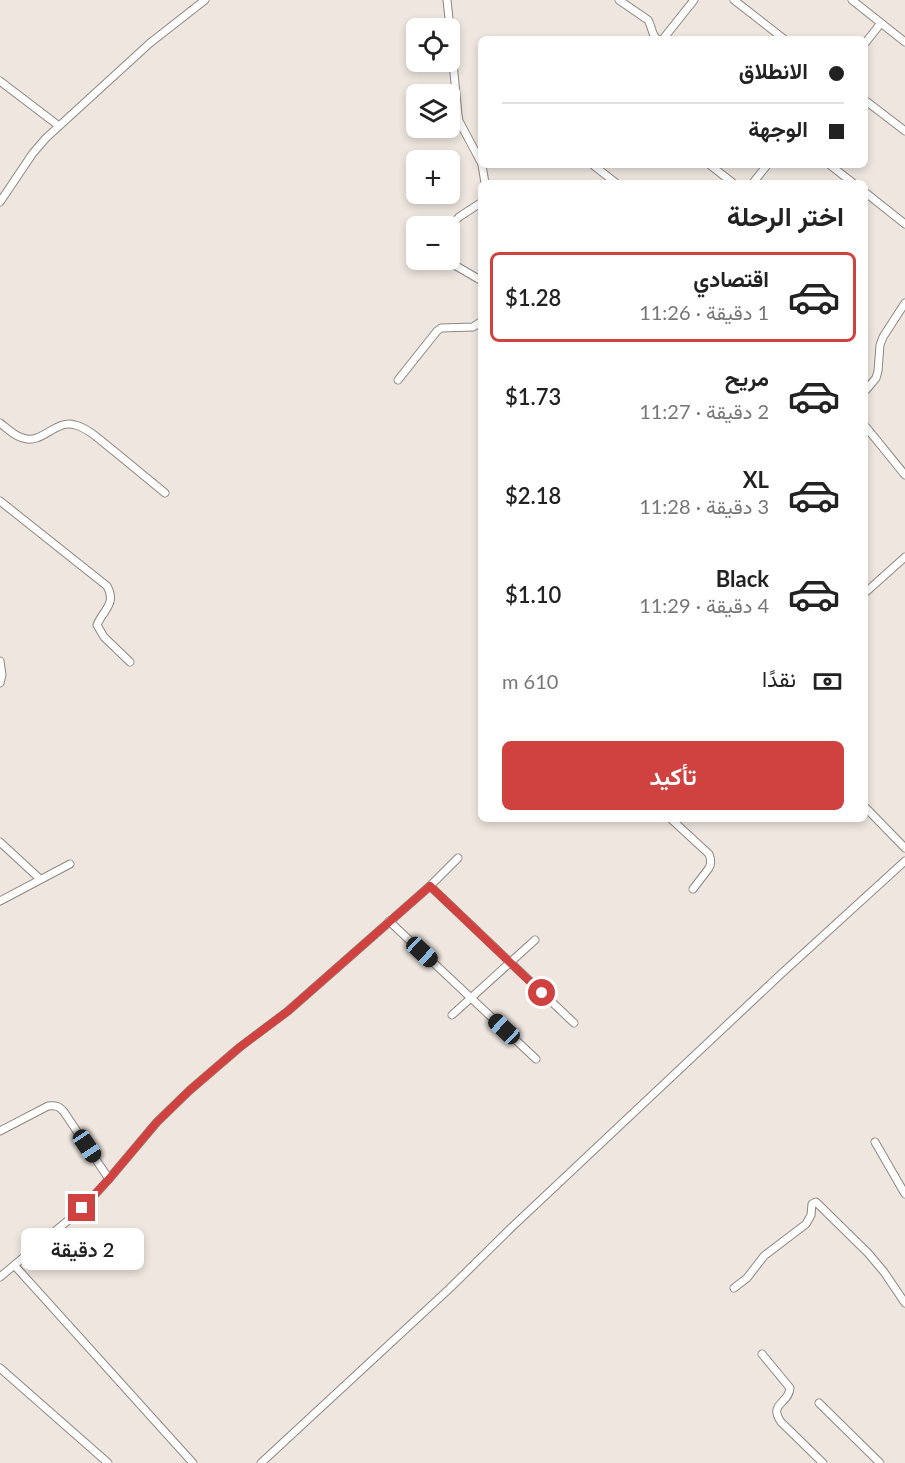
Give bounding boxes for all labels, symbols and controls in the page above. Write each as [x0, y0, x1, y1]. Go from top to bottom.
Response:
map controls [406, 18, 460, 270]
button: locate [406, 18, 460, 72]
text: الانطلاق [739, 57, 808, 84]
button: layers [406, 84, 460, 138]
text: الوجهة [748, 115, 808, 142]
button: + [406, 150, 460, 204]
text: اختر الرحلة [727, 199, 844, 232]
button: − [406, 216, 460, 270]
text: اقتصادي [693, 265, 769, 292]
icon: car [787, 270, 841, 324]
text: $1.28 [505, 284, 561, 311]
text: 1 دقيقة · 11:26 [639, 300, 769, 324]
text: مريح [725, 364, 769, 391]
icon: car [787, 369, 841, 423]
text: $1.73 [505, 383, 561, 410]
text: 2 دقيقة · 11:27 [639, 399, 769, 423]
text: XL [743, 466, 769, 493]
icon: car [787, 468, 841, 522]
text: $2.18 [505, 482, 561, 509]
text: 3 دقيقة · 11:28 [639, 494, 769, 518]
text: Black [716, 565, 769, 592]
icon: car [787, 567, 841, 621]
text: $1.10 [505, 581, 561, 608]
text: 4 دقيقة · 11:29 [639, 593, 769, 617]
text: نقدًا [762, 665, 796, 692]
icon: cash [811, 665, 844, 698]
text: 610 m [502, 669, 558, 693]
button: تأكيد [502, 741, 844, 810]
car [403, 933, 441, 971]
route start [528, 979, 555, 1006]
car [485, 1010, 523, 1048]
car [69, 1126, 105, 1166]
route end [68, 1194, 95, 1221]
callout: 2 دقيقة [20, 1229, 144, 1271]
text: 2 دقيقة [51, 1237, 114, 1261]

